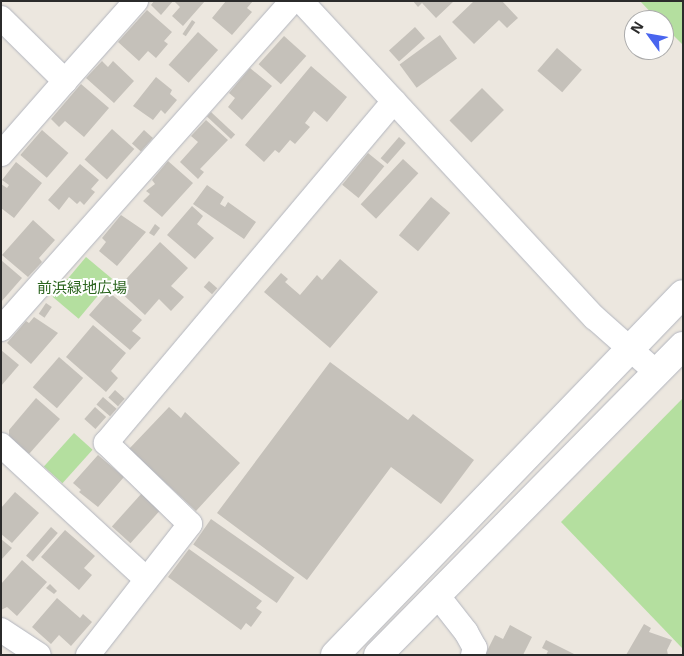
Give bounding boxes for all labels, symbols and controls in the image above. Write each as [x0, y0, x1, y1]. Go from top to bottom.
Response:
north arrow [624, 10, 674, 60]
text: N [626, 17, 648, 37]
park label: 前浜緑地広場 [37, 279, 127, 297]

